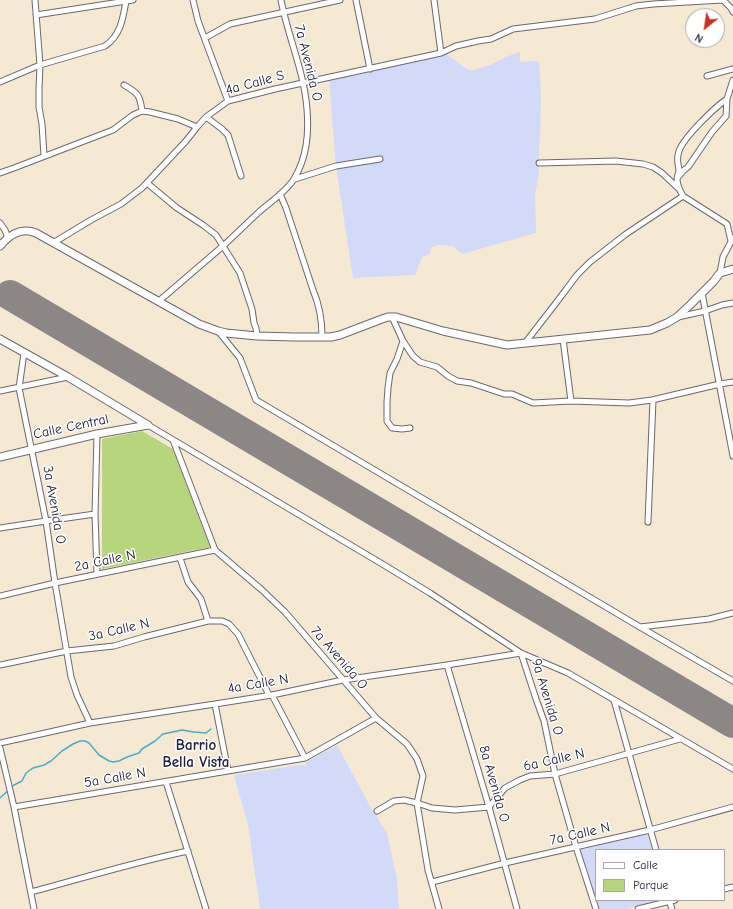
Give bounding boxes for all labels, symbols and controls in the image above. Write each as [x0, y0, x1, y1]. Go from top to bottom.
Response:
north arrow [685, 8, 725, 48]
street label: 7a Avenida O [290, 23, 326, 103]
text: N [693, 31, 706, 45]
street label: 4a Calle S [224, 67, 286, 99]
street label: Calle Central [32, 411, 110, 443]
street label: 3a Avenida O [39, 465, 69, 545]
street label: 2a Calle N [73, 546, 137, 576]
street label: 3a Calle N [87, 615, 151, 645]
street label: 7a Avenida O [307, 623, 371, 693]
street label: 9a Avenida O [527, 657, 567, 737]
street label: 4a Calle N [226, 670, 290, 698]
district label: Barrio Bella Vista [163, 737, 229, 772]
street label: 8a Avenida O [475, 744, 513, 824]
street label: 6a Calle N [522, 745, 586, 775]
street label: 5a Calle N [83, 764, 147, 792]
street label: 7a Calle N [548, 819, 612, 849]
legend [595, 849, 725, 901]
text: Calle [633, 858, 658, 872]
text: Parque [633, 878, 668, 892]

